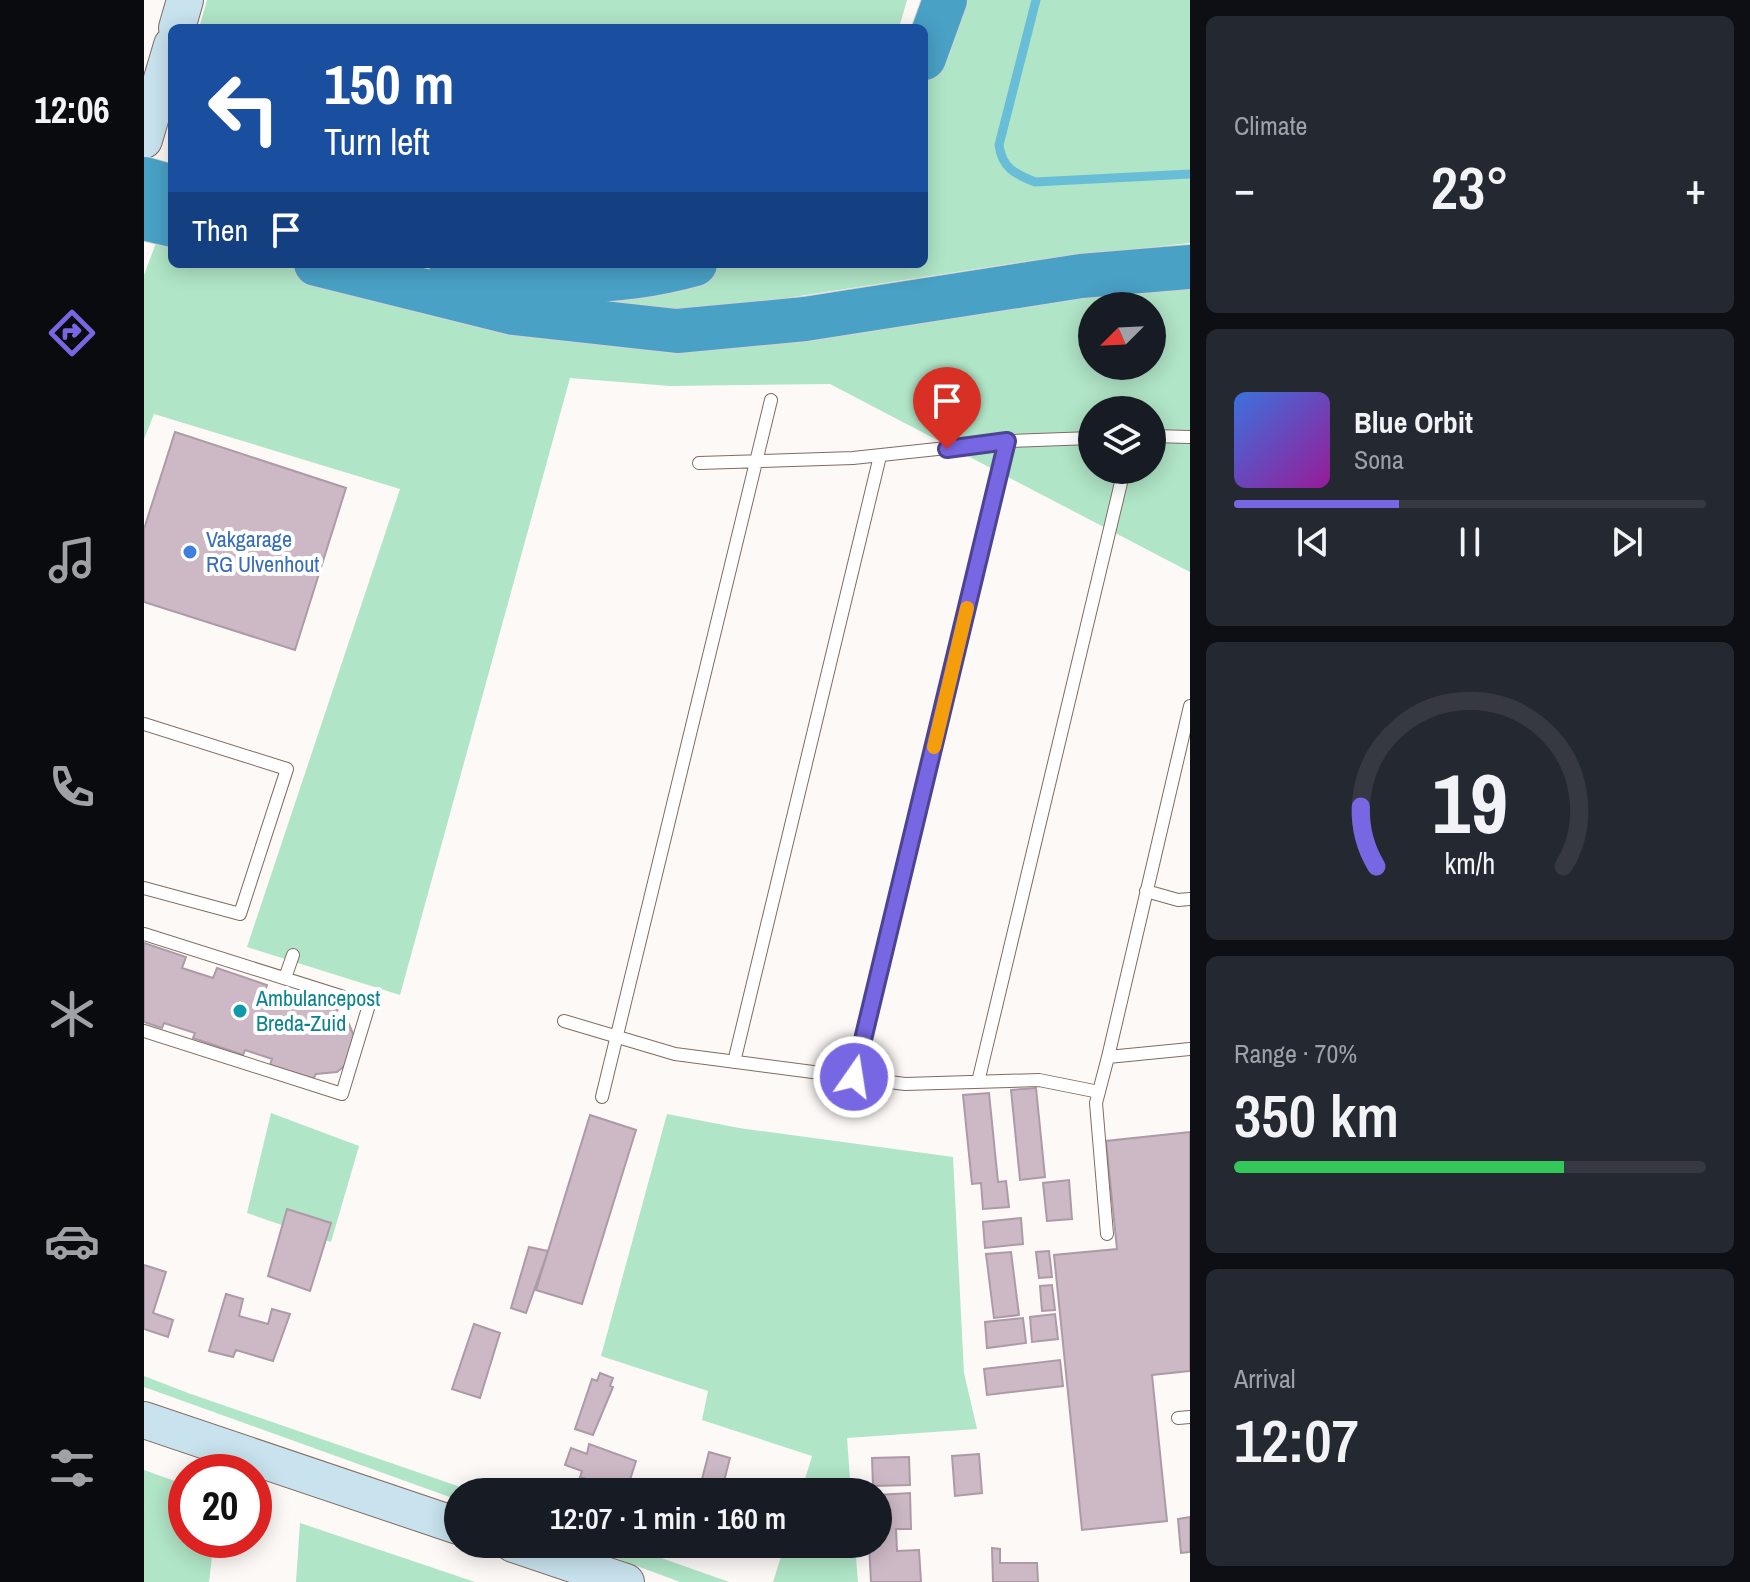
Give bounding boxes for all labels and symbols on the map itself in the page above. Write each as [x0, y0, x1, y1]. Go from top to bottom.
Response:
north arrow [1078, 292, 1166, 380]
pin [913, 367, 981, 449]
place label: Vakgarage RG Ulvenhout [206, 524, 319, 579]
marker: Vakgarage RG Ulvenhout [181, 543, 199, 561]
place label: Ambulancepost Breda-Zuid [255, 983, 380, 1038]
marker: Ambulancepost Breda-Zuid [231, 1002, 249, 1020]
position arrow [812, 1035, 896, 1119]
speed limit sign: 20 [168, 1454, 272, 1558]

